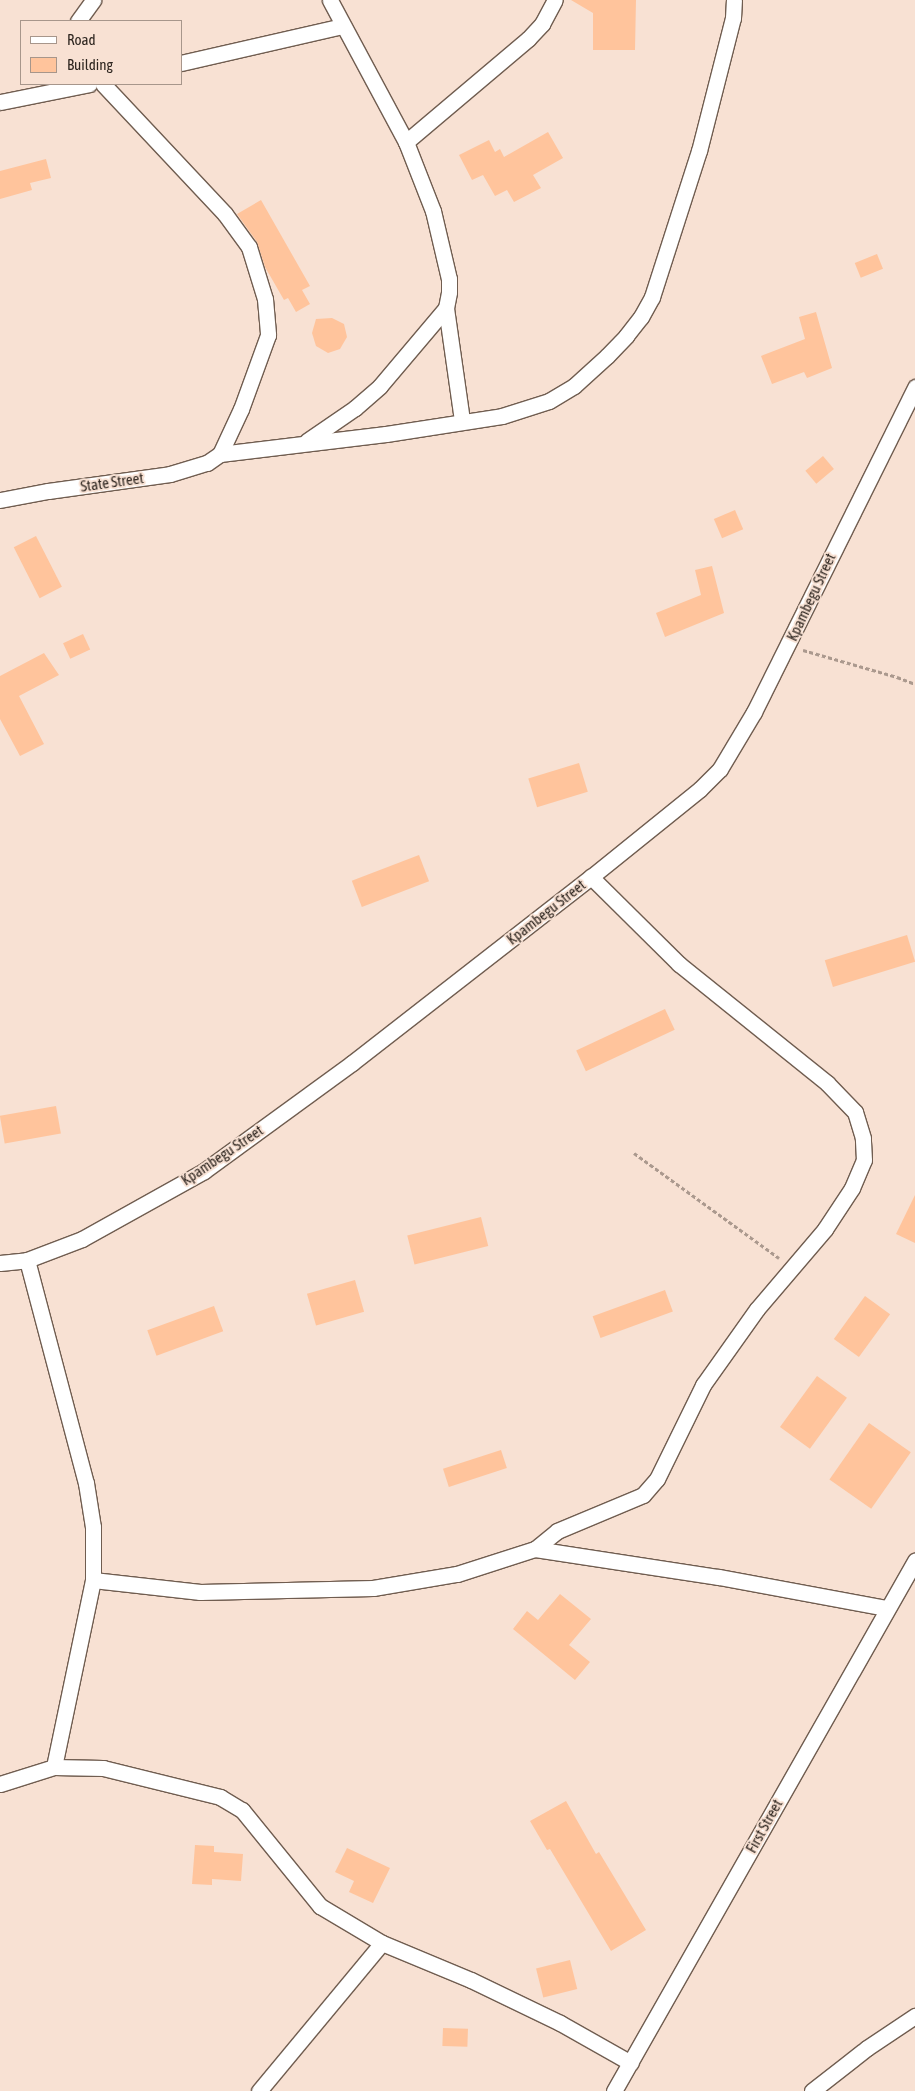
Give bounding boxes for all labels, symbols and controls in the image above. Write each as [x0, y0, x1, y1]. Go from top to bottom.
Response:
legend [20, 20, 182, 85]
text: Road [67, 31, 96, 48]
text: Building [67, 56, 113, 73]
street label: State Street [79, 469, 145, 495]
street label: Kpambegu Street [783, 550, 839, 644]
street label: Kpambegu Street [503, 876, 589, 948]
street label: Kpambegu Street [178, 1121, 266, 1189]
street label: First Street [742, 1796, 786, 1856]

